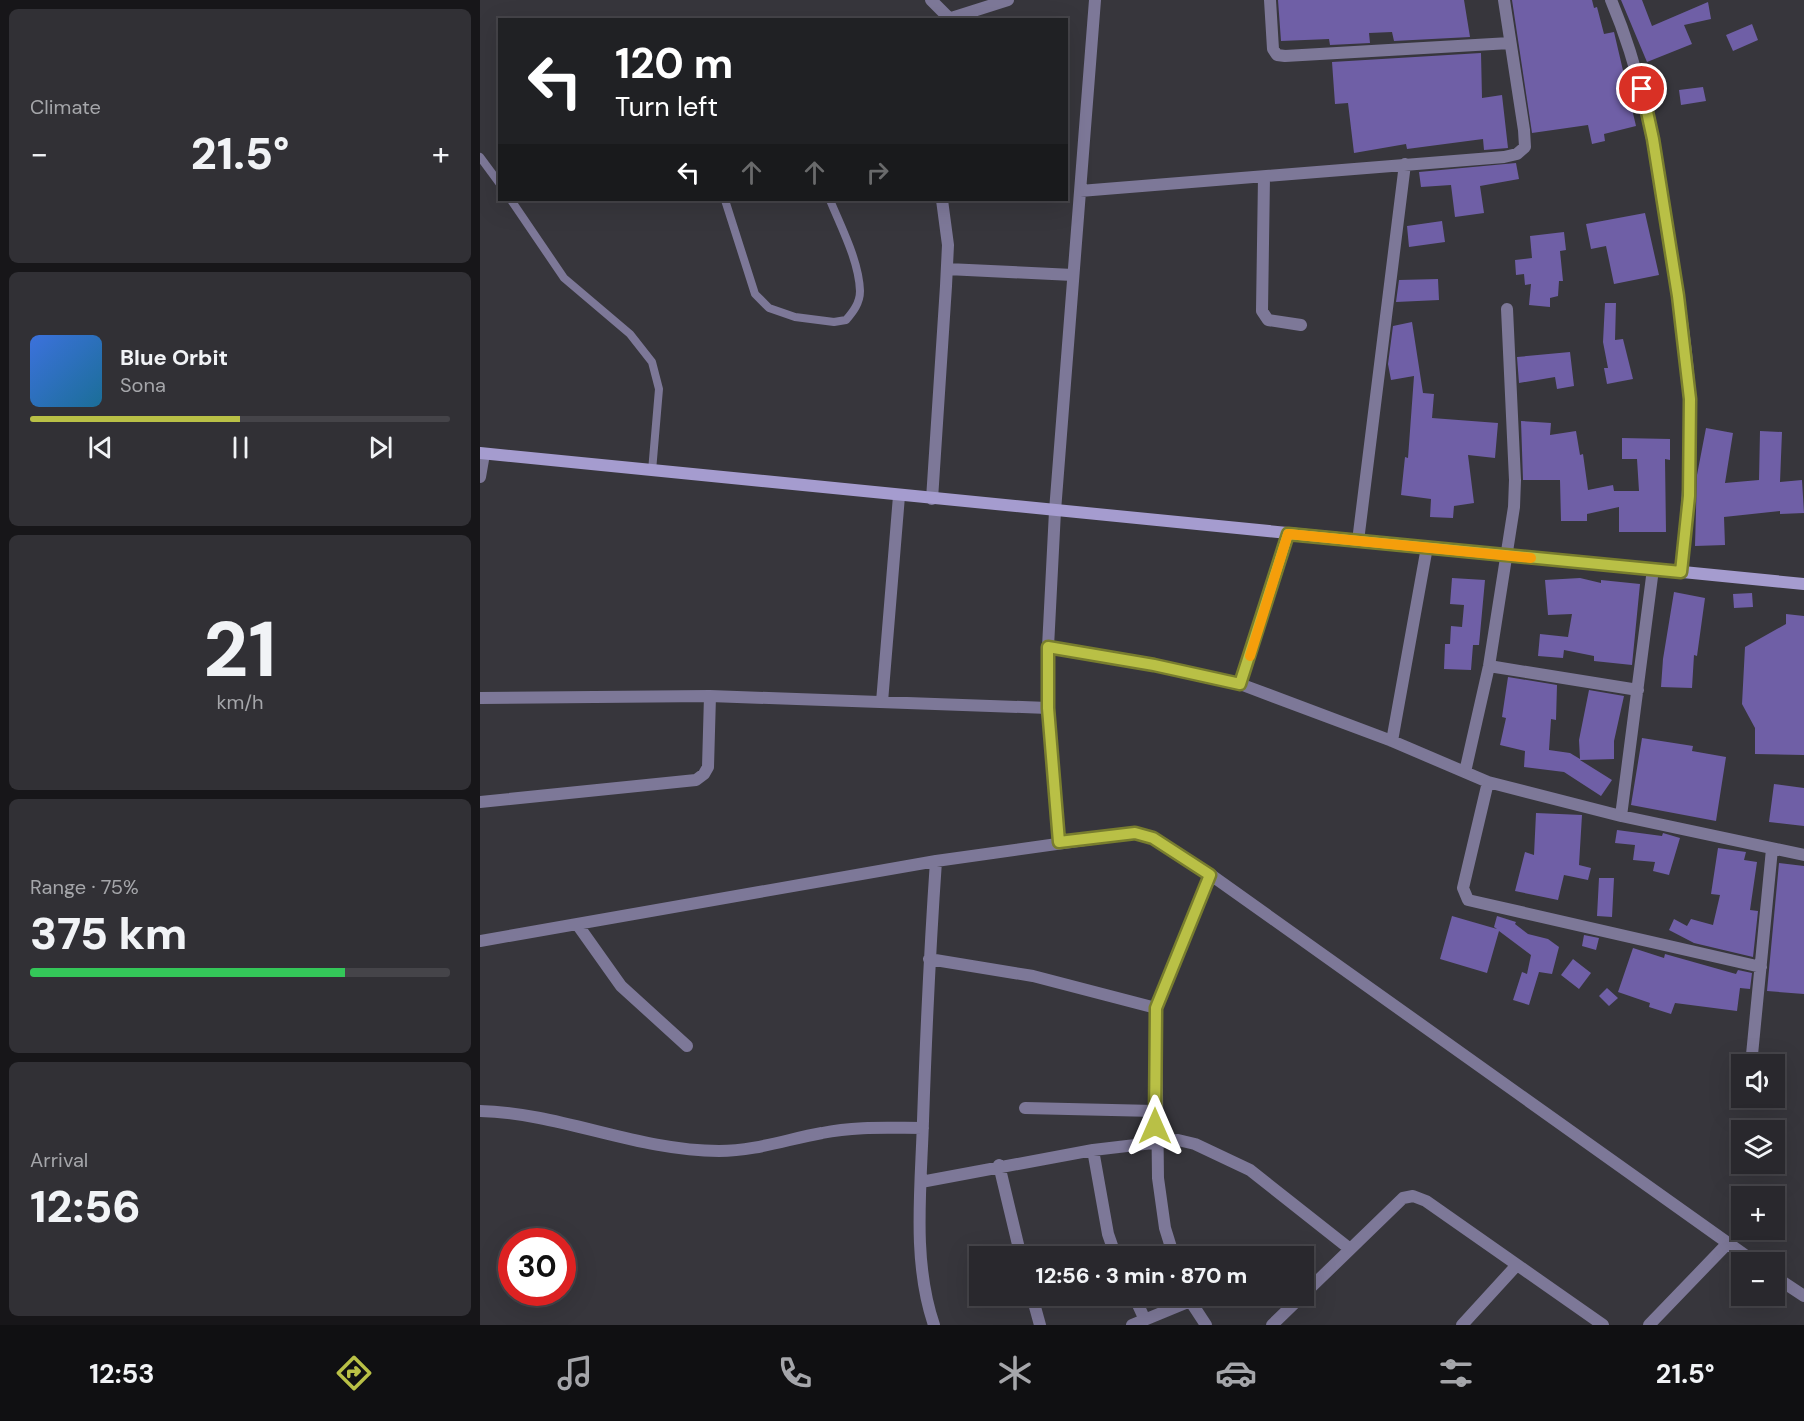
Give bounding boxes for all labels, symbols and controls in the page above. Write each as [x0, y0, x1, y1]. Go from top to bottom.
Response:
text: 120 m [615, 36, 733, 91]
icon: left [516, 42, 594, 120]
pin [1616, 63, 1667, 114]
icon: arrive [1625, 72, 1658, 105]
text: Turn left [615, 89, 718, 124]
text: Climate [30, 94, 101, 120]
text: 21.5° [191, 124, 289, 183]
text: − [30, 132, 48, 175]
text: + [432, 132, 450, 175]
icon: left [672, 156, 705, 189]
icon: ahead [735, 156, 768, 189]
icon: ahead [798, 156, 831, 189]
icon: right [861, 156, 894, 189]
text: Blue Orbit [120, 343, 228, 372]
text: Sona [120, 372, 166, 398]
icon: previous [84, 431, 117, 464]
icon: pause [224, 431, 257, 464]
icon: next [364, 431, 397, 464]
text: 21 [203, 599, 277, 700]
text: km/h [216, 689, 264, 715]
text: Range · 75% [30, 874, 139, 900]
text: 375 km [30, 904, 187, 963]
map controls [1731, 1054, 1785, 1306]
button: sound [1731, 1054, 1785, 1108]
position arrow [1123, 1094, 1187, 1158]
button: layers [1731, 1120, 1785, 1174]
text: Arrival [30, 1147, 88, 1173]
text: 12:56 [30, 1177, 141, 1236]
button: + [1731, 1186, 1785, 1240]
speed limit sign: 30 [498, 1228, 576, 1306]
button: − [1731, 1252, 1785, 1306]
text: 12:56 · 3 min · 870 m [1036, 1261, 1247, 1290]
icon: directions [333, 1352, 375, 1394]
icon: music [554, 1352, 596, 1394]
icon: phone [774, 1352, 816, 1394]
icon: climate [994, 1352, 1036, 1394]
icon: car [1215, 1352, 1257, 1394]
icon: filters [1435, 1352, 1477, 1394]
text: 12:53 [89, 1356, 155, 1391]
text: 21.5° [1656, 1356, 1715, 1391]

